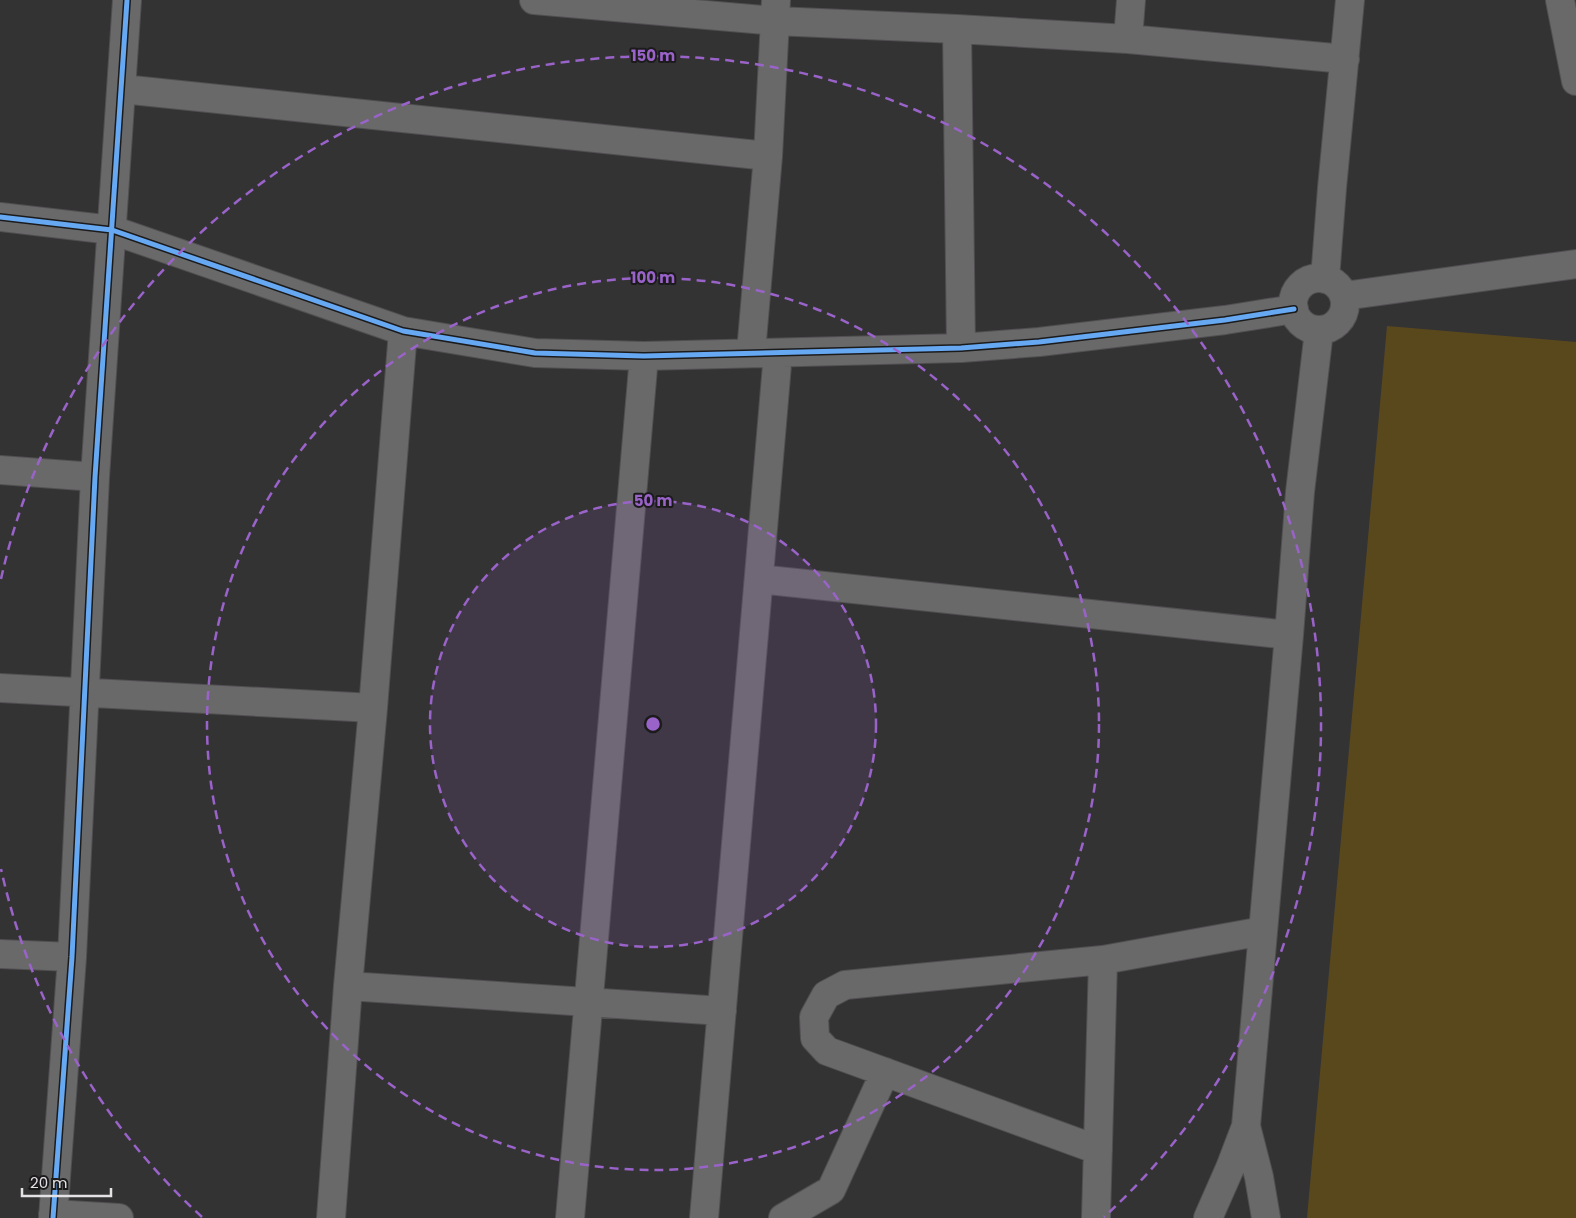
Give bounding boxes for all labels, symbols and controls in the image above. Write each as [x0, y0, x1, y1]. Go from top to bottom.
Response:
text: 150 m [631, 45, 675, 66]
text: 100 m [631, 267, 675, 288]
text: 50 m [634, 490, 672, 511]
centre of rings [644, 715, 662, 733]
scale bar [22, 1166, 111, 1198]
text: 20 m [30, 1172, 68, 1193]

